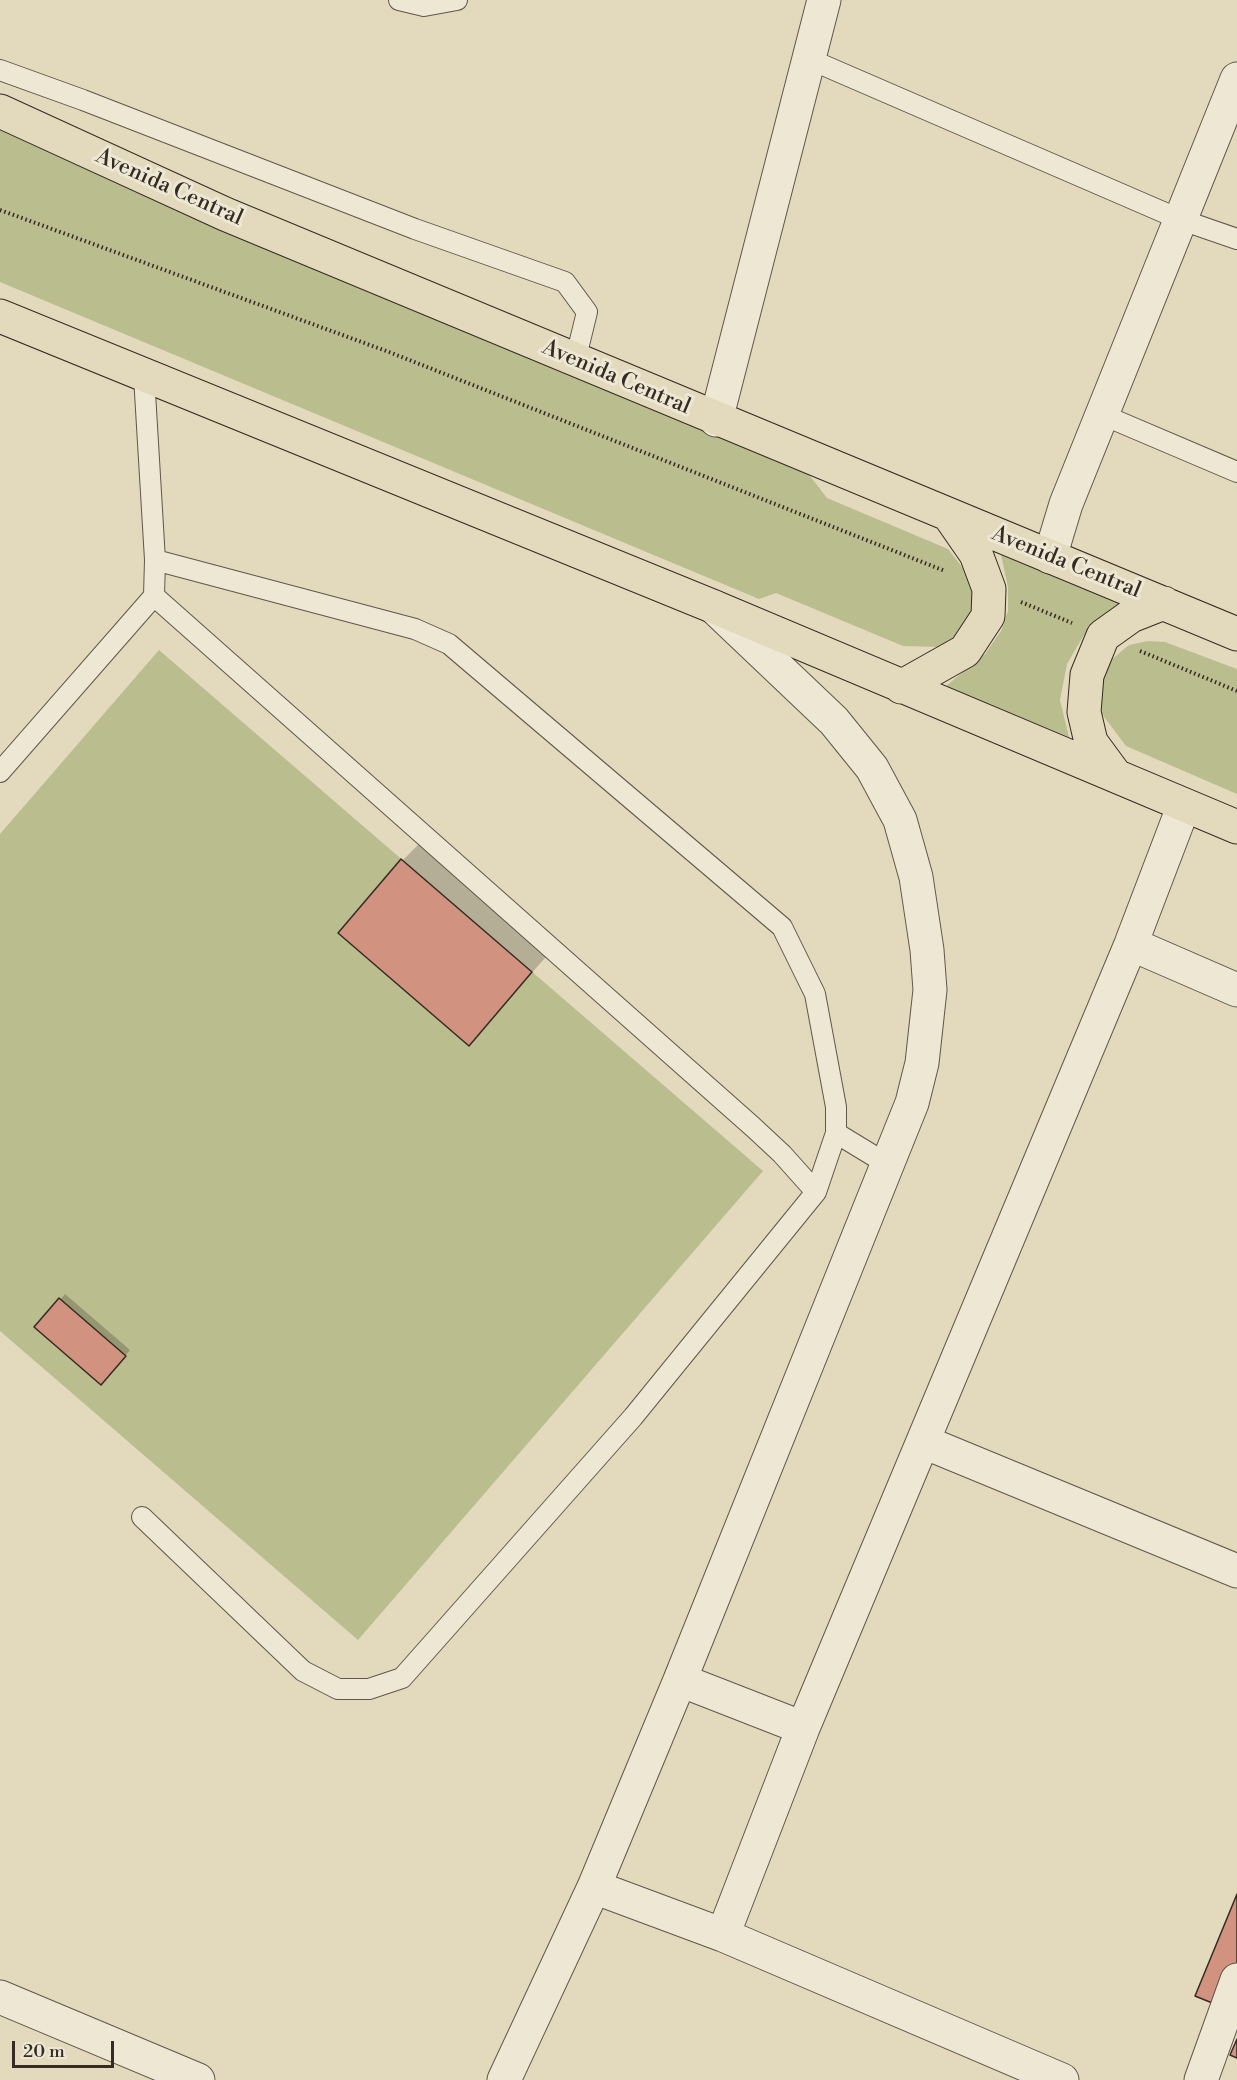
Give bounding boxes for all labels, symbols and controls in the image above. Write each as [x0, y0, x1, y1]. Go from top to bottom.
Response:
street label: Avenida Central [91, 144, 247, 232]
street label: Avenida Central [538, 335, 694, 421]
street label: Avenida Central [988, 521, 1144, 605]
scale bar [15, 2029, 117, 2067]
text: 20 m [23, 2040, 65, 2063]

